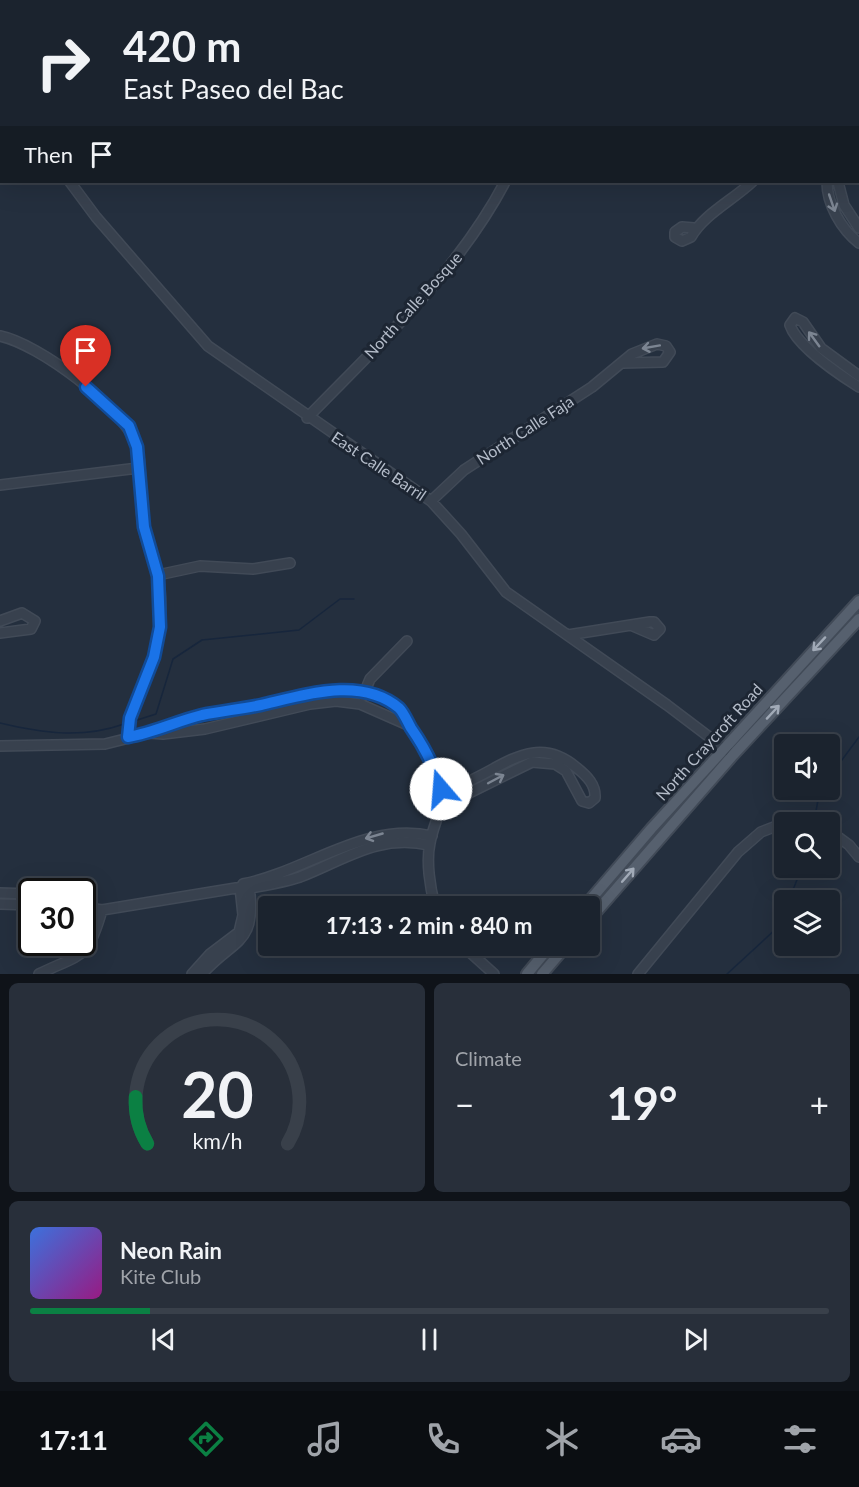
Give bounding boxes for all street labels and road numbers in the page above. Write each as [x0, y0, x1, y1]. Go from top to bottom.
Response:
street label: North Calle Bosque [360, 247, 465, 362]
street label: North Calle Faja [473, 391, 577, 468]
street label: East Calle Barril [328, 427, 430, 504]
street label: North Craycroft Road [651, 679, 766, 804]

